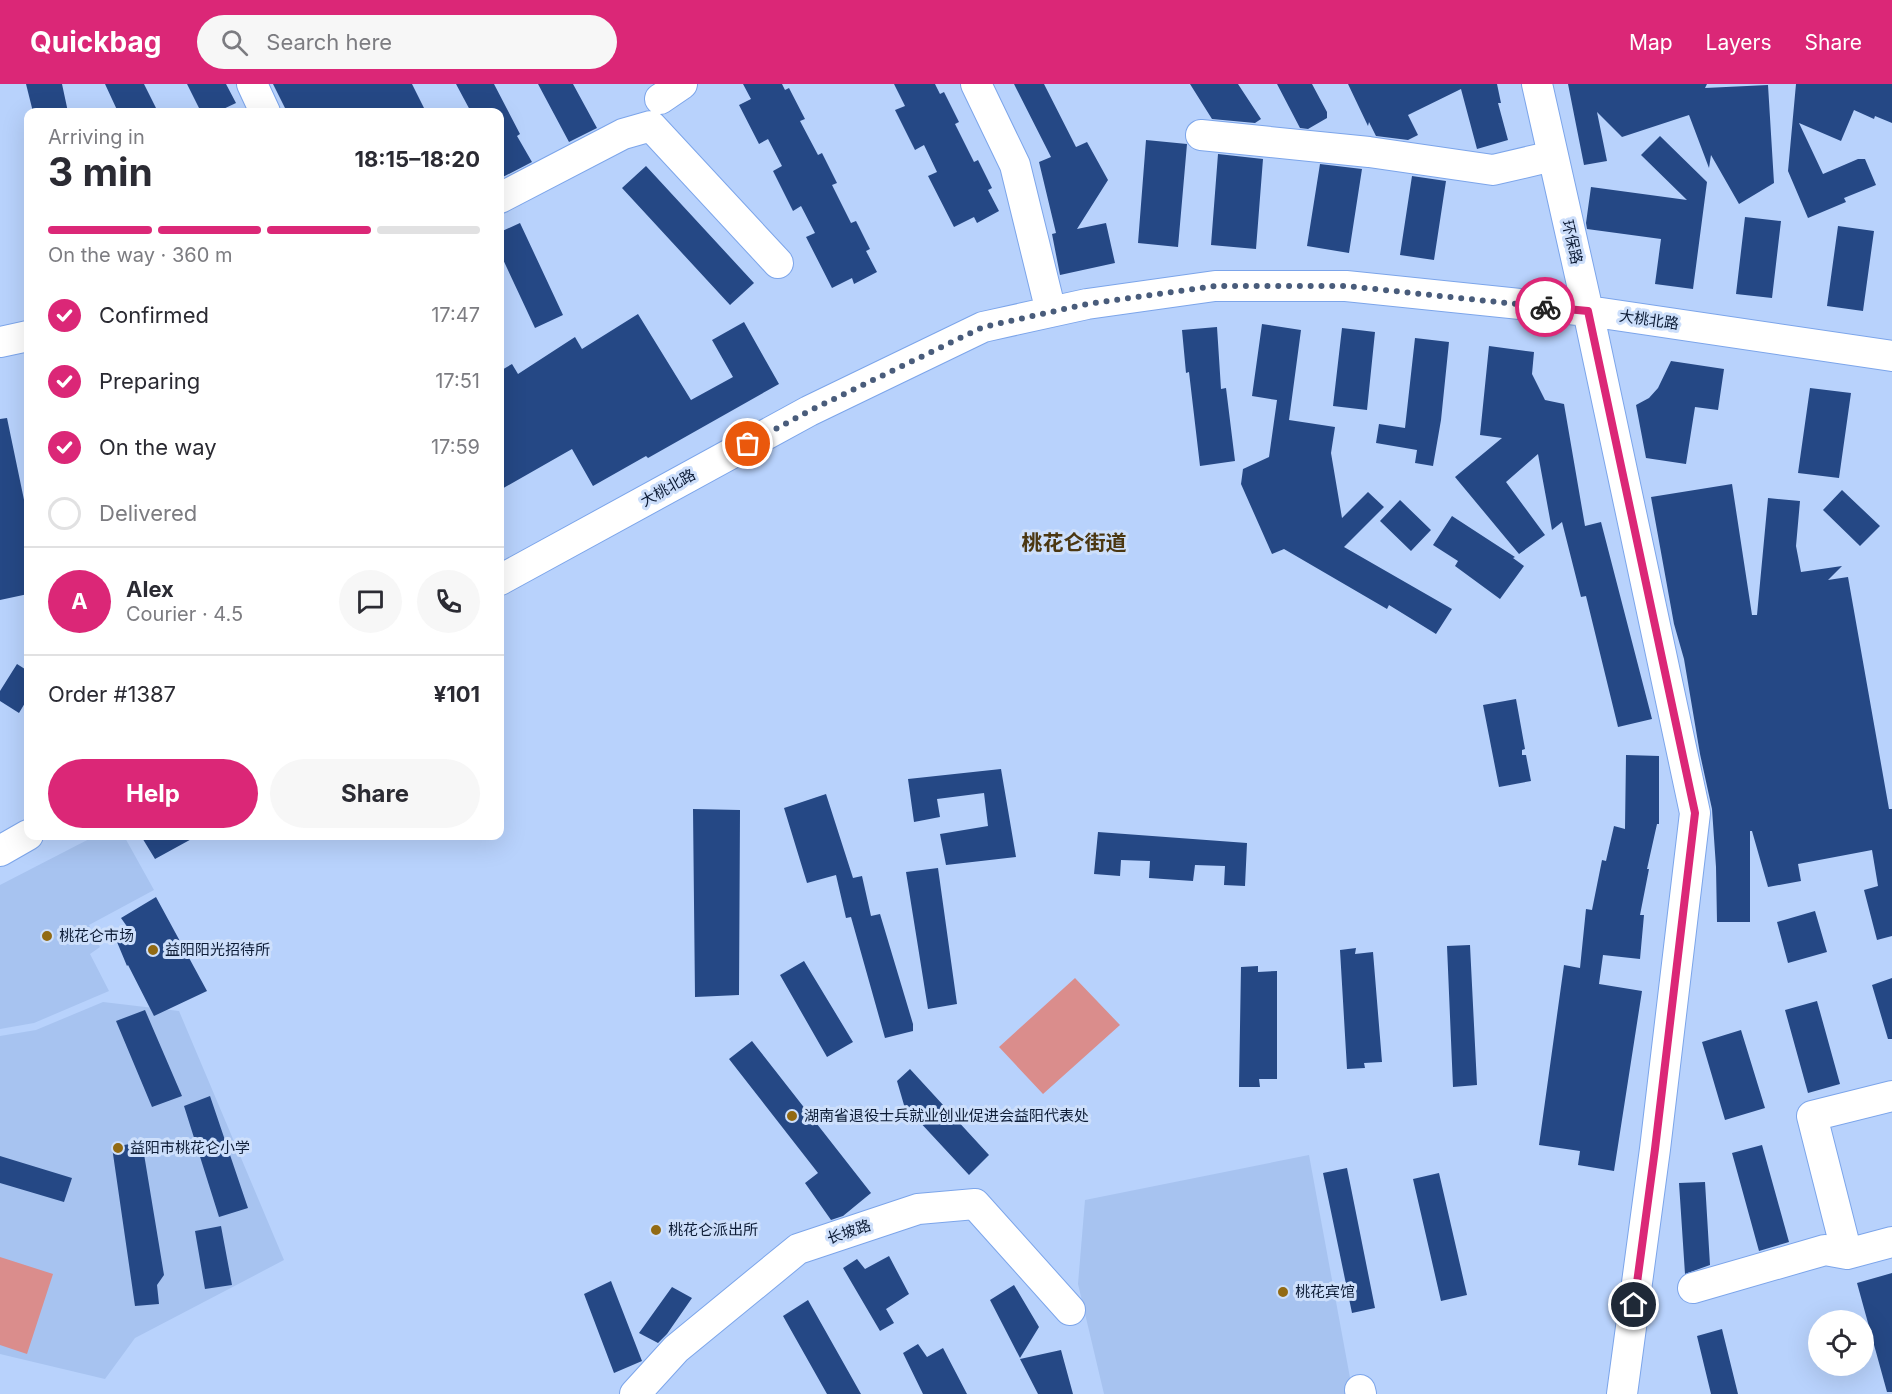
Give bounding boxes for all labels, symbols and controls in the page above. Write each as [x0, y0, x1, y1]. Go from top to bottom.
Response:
search box [197, 15, 617, 69]
text: Quickbag [30, 25, 161, 59]
icon: search [218, 26, 251, 59]
text: Search here [266, 29, 392, 55]
text: Map [1629, 30, 1673, 55]
text: Layers [1706, 30, 1772, 55]
text: Share [1805, 30, 1862, 55]
text: Arriving in [48, 125, 145, 149]
text: 18:15–18:20 [354, 146, 480, 172]
text: 3 min [48, 148, 153, 195]
street label: 环保路 [1558, 218, 1587, 266]
text: On the way · 360 m [48, 243, 232, 267]
courier [1515, 277, 1575, 337]
icon: bike [1529, 291, 1562, 324]
icon: check [48, 299, 81, 332]
text: Confirmed [99, 302, 209, 328]
text: 17:47 [431, 303, 480, 327]
street label: 大桃北路 [1618, 306, 1680, 333]
icon: check [48, 365, 81, 398]
text: Preparing [99, 368, 200, 394]
text: 17:51 [435, 369, 480, 393]
pin [722, 418, 773, 469]
icon: bag [731, 427, 764, 460]
icon: check [48, 431, 81, 464]
text: On the way [99, 434, 217, 460]
text: 17:59 [431, 435, 480, 459]
street label: 大桃北路 [637, 465, 699, 510]
text: Delivered [99, 500, 197, 526]
district label: 桃花仑街道 [1022, 530, 1127, 555]
button: chat [339, 570, 402, 633]
button: phone [417, 570, 480, 633]
text: Alex [126, 576, 174, 602]
text: A [71, 588, 88, 614]
text: Courier · 4.5 [126, 602, 243, 626]
text: Order #1387 [48, 681, 176, 707]
text: ¥101 [434, 681, 480, 707]
button: Help [48, 759, 258, 828]
button: Share [270, 759, 480, 828]
place label: 桃花仑市场 [59, 926, 134, 945]
marker: 桃花仑市场 [40, 929, 54, 943]
place label: 益阳阳光招待所 [165, 940, 270, 959]
marker: 益阳阳光招待所 [146, 943, 160, 957]
place label: 湖南省退役士兵就业创业促进会益阳代表处 [804, 1106, 1089, 1125]
marker: 湖南省退役士兵就业创业促进会益阳代表处 [785, 1109, 799, 1123]
place label: 益阳市桃花仑小学 [130, 1138, 250, 1157]
marker: 益阳市桃花仑小学 [111, 1141, 125, 1155]
street label: 长坡路 [824, 1215, 873, 1248]
place label: 桃花仑派出所 [668, 1220, 758, 1239]
marker: 桃花仑派出所 [649, 1223, 663, 1237]
pin [1608, 1279, 1659, 1330]
place label: 桃花宾馆 [1295, 1282, 1355, 1301]
marker: 桃花宾馆 [1276, 1285, 1290, 1299]
icon: home [1617, 1288, 1650, 1321]
map controls [1808, 1310, 1874, 1376]
button: locate [1808, 1310, 1874, 1376]

